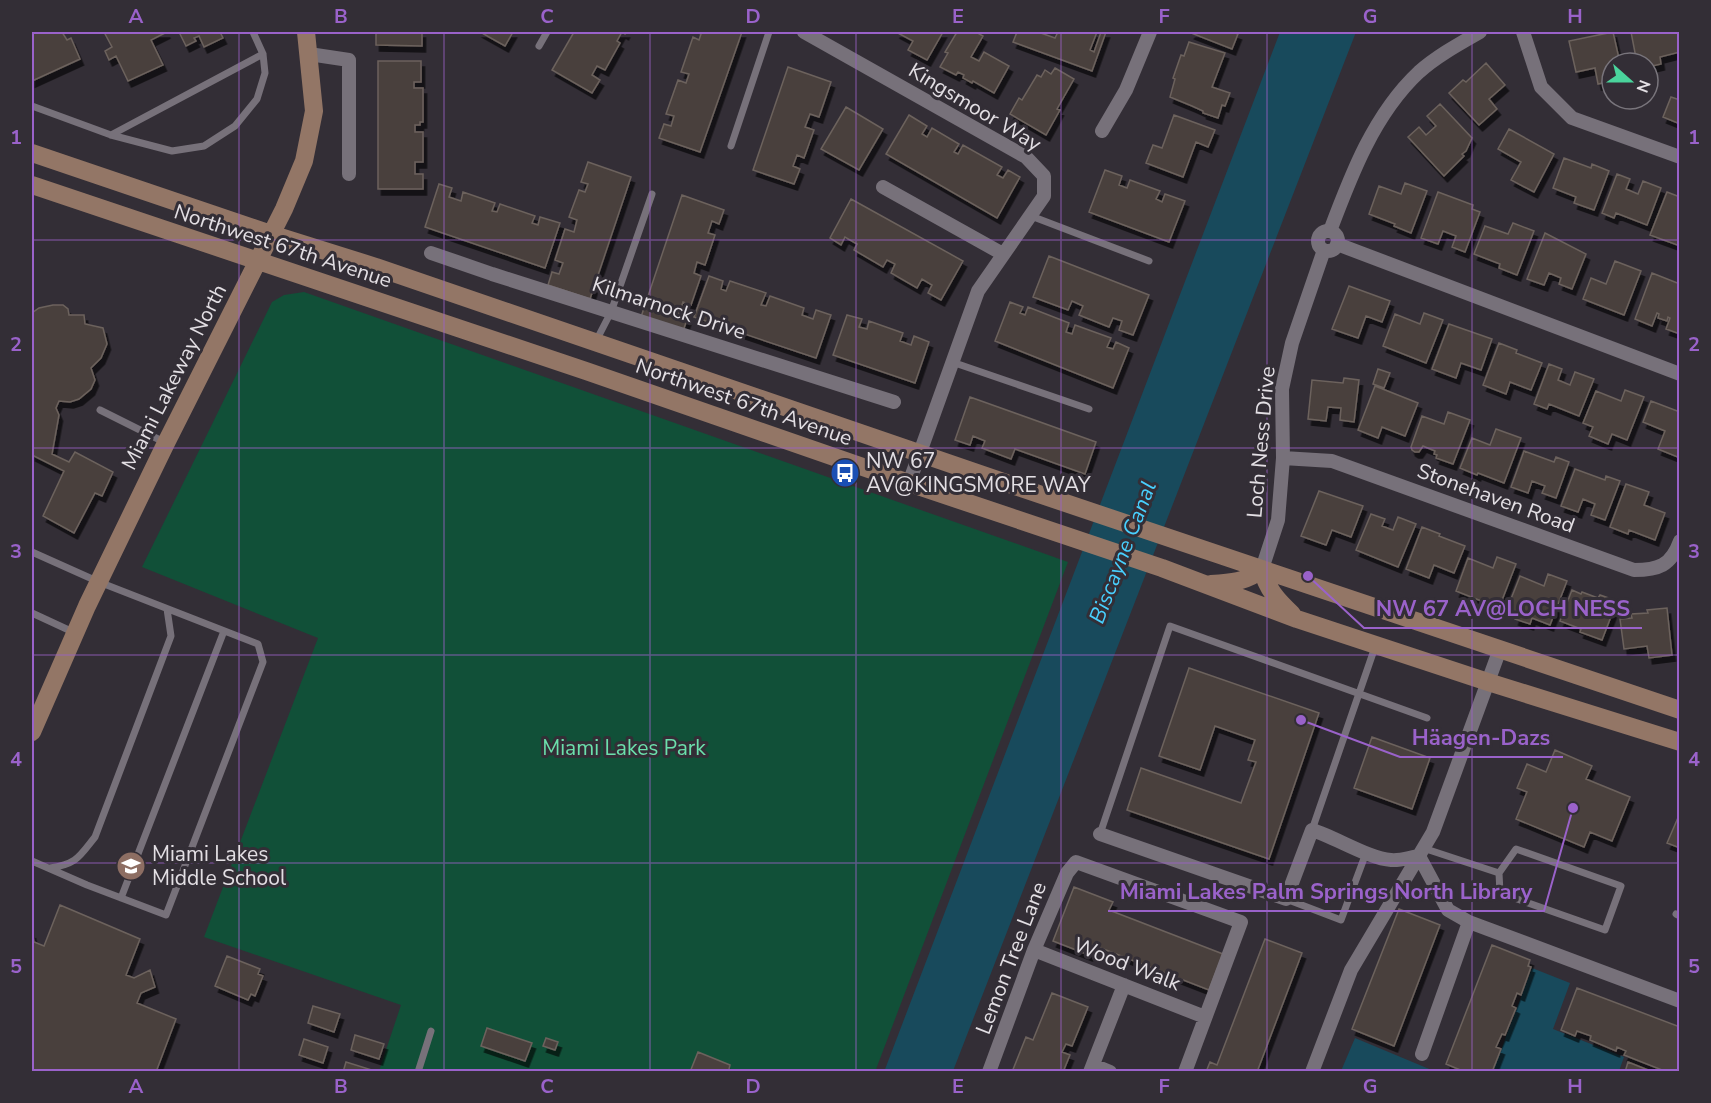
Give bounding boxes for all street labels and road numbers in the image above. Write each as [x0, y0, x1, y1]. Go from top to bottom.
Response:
street label: Kingsmoor Way [903, 56, 1047, 158]
street label: Northwest 67th Avenue [171, 198, 395, 294]
street label: Kilmarnock Drive [589, 270, 749, 346]
street label: Miami Lakeway North [115, 279, 233, 475]
street label: Northwest 67th Avenue [632, 352, 856, 452]
street label: Loch Ness Drive [1240, 365, 1282, 519]
street label: Stonehaven Road [1413, 456, 1579, 540]
street label: Lemon Tree Lane [969, 878, 1053, 1038]
street label: Wood Walk [1069, 931, 1185, 997]

